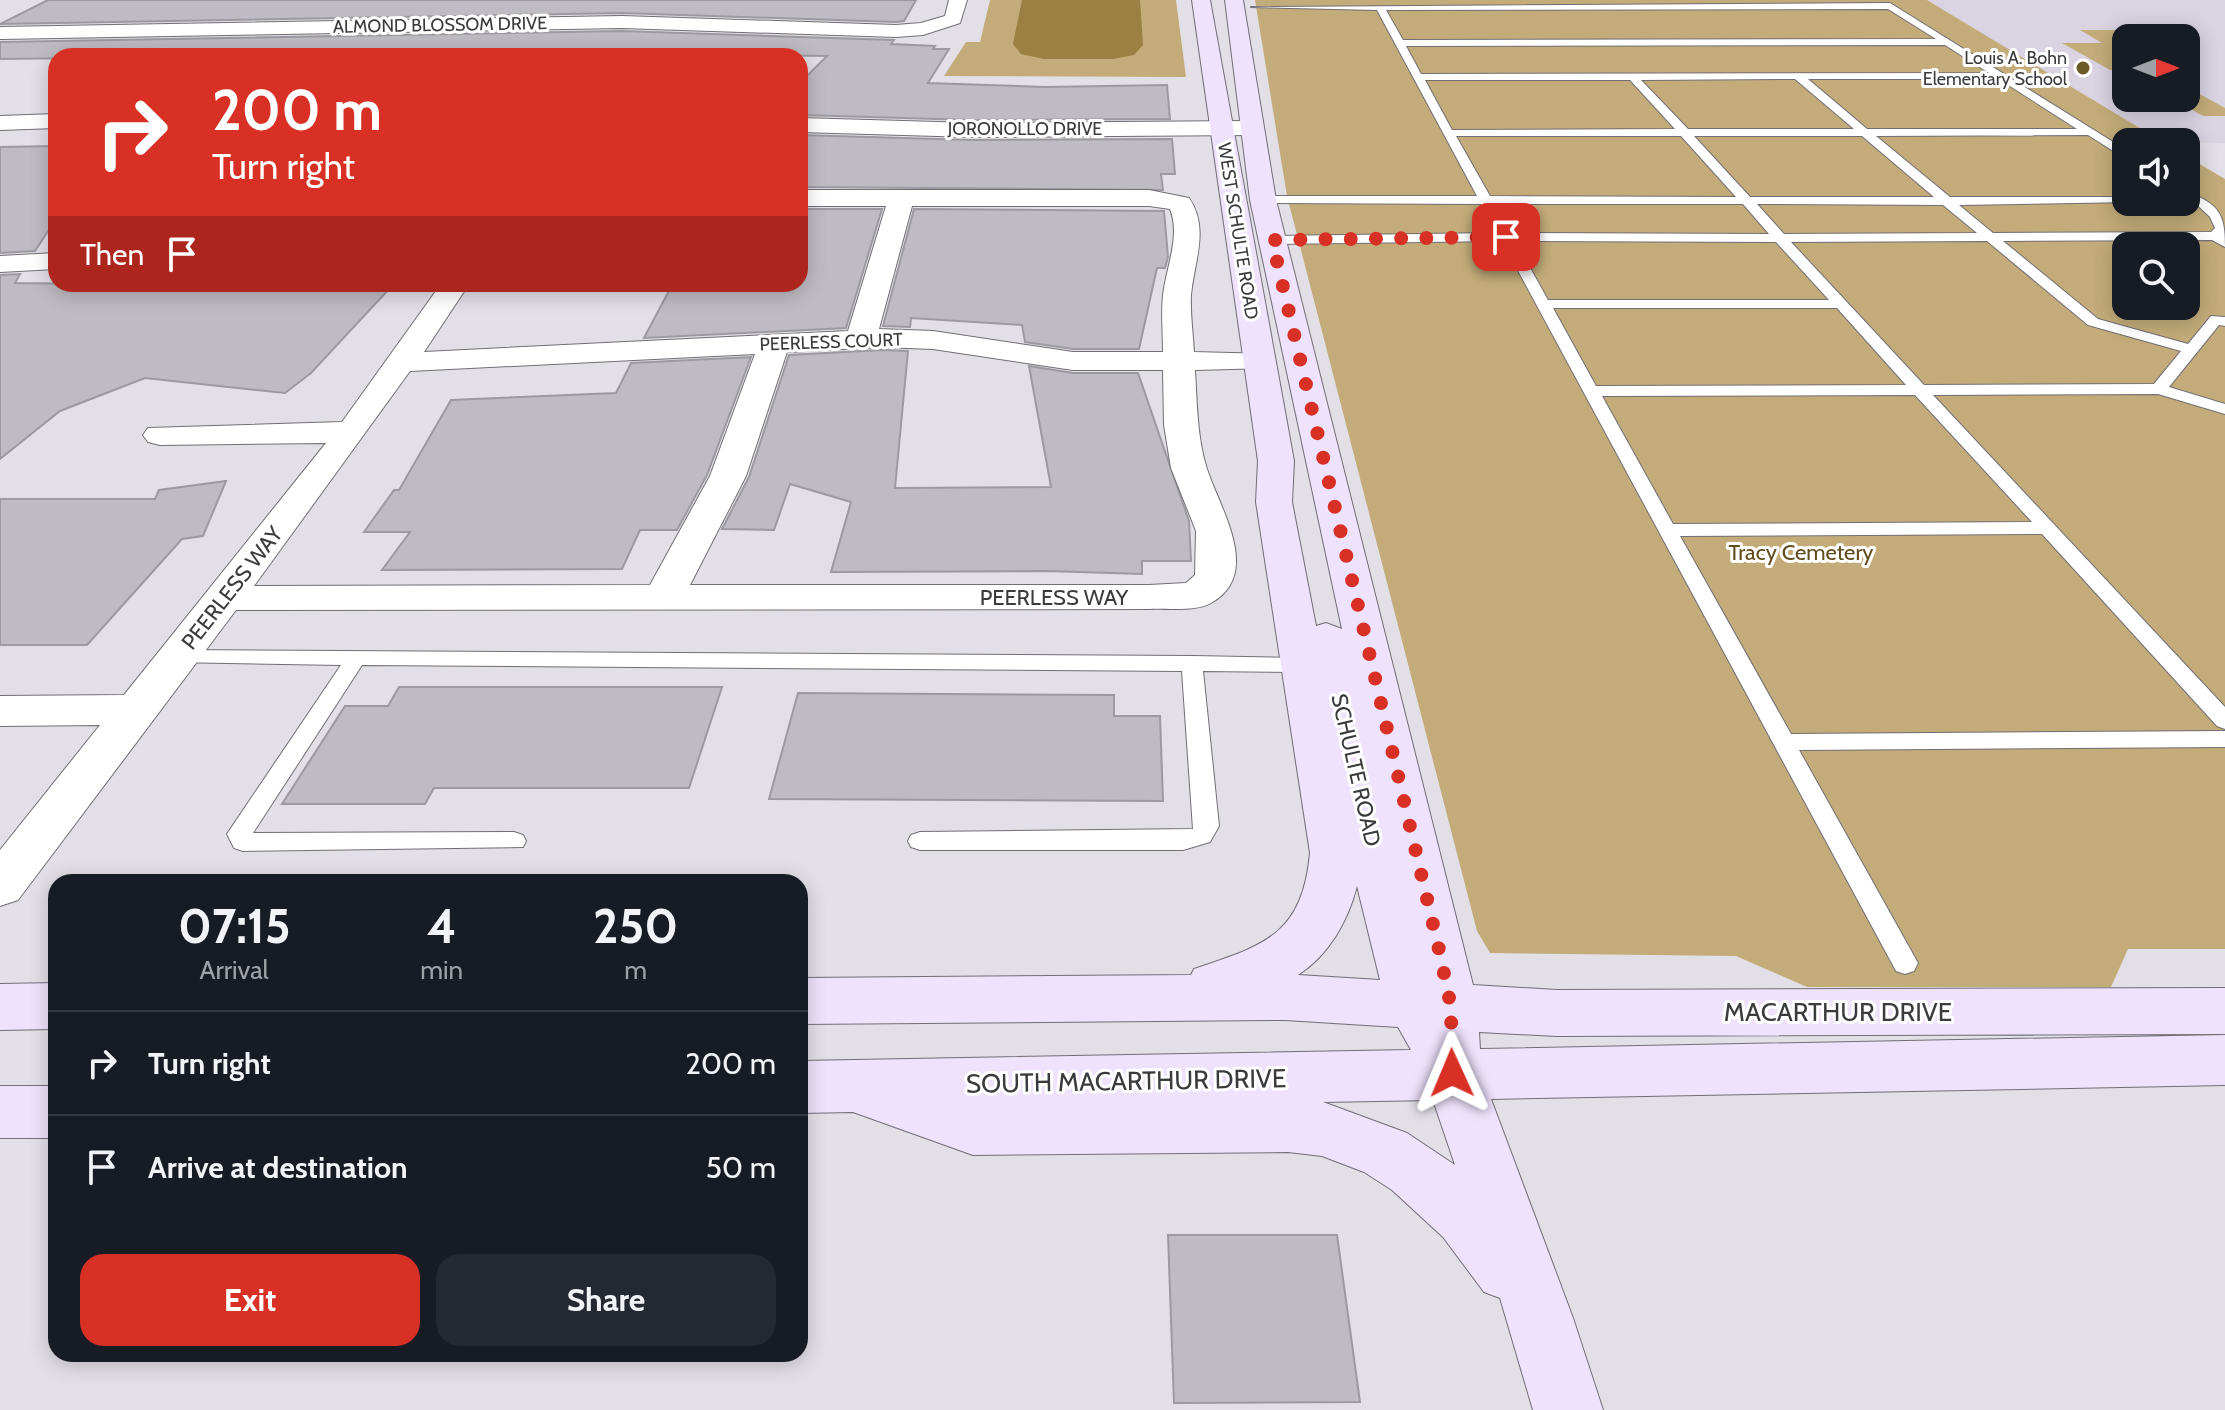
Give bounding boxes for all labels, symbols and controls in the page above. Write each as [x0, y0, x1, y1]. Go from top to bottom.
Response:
street label: ALMOND BLOSSOM DRIVE [333, 12, 547, 38]
north arrow [2112, 24, 2200, 112]
map controls [2112, 24, 2200, 320]
place label: Louis A. Bohn Elementary School [1923, 47, 2068, 90]
marker: Louis A. Bohn Elementary School [2074, 59, 2092, 77]
text: 200 m [212, 76, 382, 144]
icon: right [80, 80, 184, 184]
street label: JORONOLLO DRIVE [947, 118, 1102, 140]
button: sound [2112, 128, 2200, 216]
street label: WEST SCHULTE ROAD [1213, 141, 1263, 321]
text: Turn right [212, 144, 355, 188]
pin [1472, 203, 1540, 271]
icon: arrive [1484, 215, 1528, 259]
icon: arrive [160, 232, 204, 276]
button: search [2112, 232, 2200, 320]
text: Then [80, 236, 144, 273]
street label: PEERLESS COURT [759, 328, 903, 355]
street label: PEERLESS WAY [176, 521, 289, 655]
park label: Tracy Cemetery [1729, 539, 1873, 566]
street label: PEERLESS WAY [980, 584, 1129, 611]
street label: SCHULTE ROAD [1325, 691, 1387, 849]
text: 07:15 [178, 897, 290, 955]
text: 4 [427, 897, 457, 955]
text: 250 [593, 897, 678, 955]
text: Arrival [200, 954, 269, 986]
text: min [420, 954, 463, 986]
text: m [624, 954, 647, 986]
street label: MACARTHUR DRIVE [1724, 996, 1952, 1028]
position arrow [1410, 1031, 1494, 1115]
icon: right [80, 1041, 124, 1085]
text: Turn right [148, 1045, 271, 1082]
text: 200 m [685, 1045, 776, 1082]
street label: SOUTH MACARTHUR DRIVE [966, 1062, 1286, 1100]
icon: arrive [80, 1145, 124, 1189]
text: Arrive at destination [148, 1149, 408, 1186]
text: 50 m [706, 1149, 776, 1186]
button: Exit [80, 1254, 420, 1346]
button: Share [436, 1254, 776, 1346]

